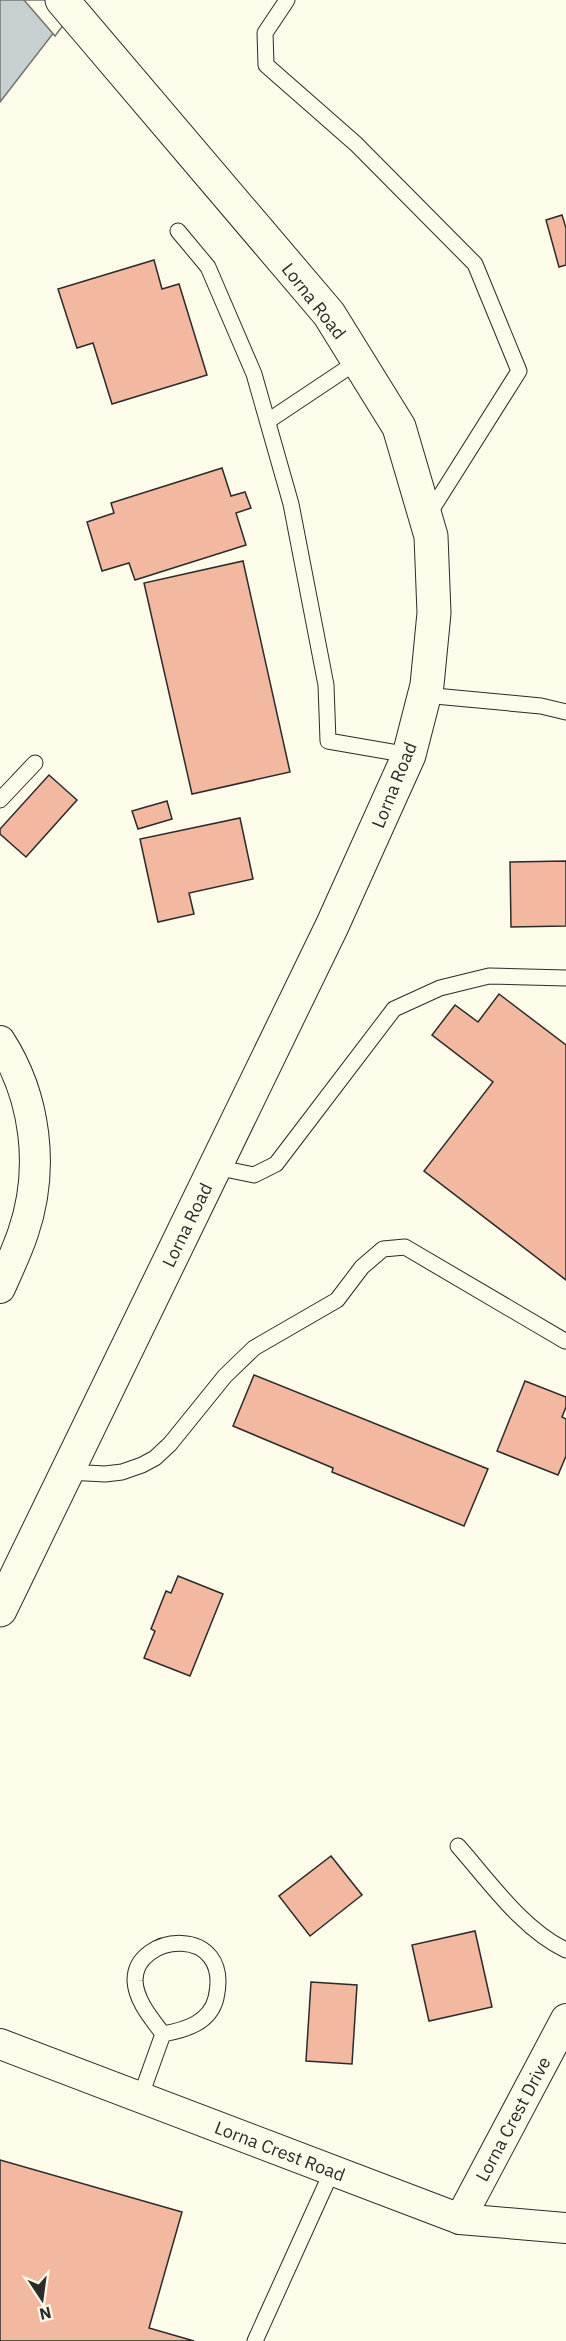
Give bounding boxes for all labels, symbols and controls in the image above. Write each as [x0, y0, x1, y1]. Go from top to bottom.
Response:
street label: Lorna Road [277, 258, 351, 344]
street label: Lorna Road [366, 739, 422, 831]
street label: Lorna Road [157, 1179, 217, 1271]
street label: Lorna Crest Drive [470, 2053, 556, 2185]
street label: Lorna Crest Road [212, 2116, 348, 2186]
north arrow [12, 2269, 72, 2329]
text: N [37, 2303, 53, 2325]

